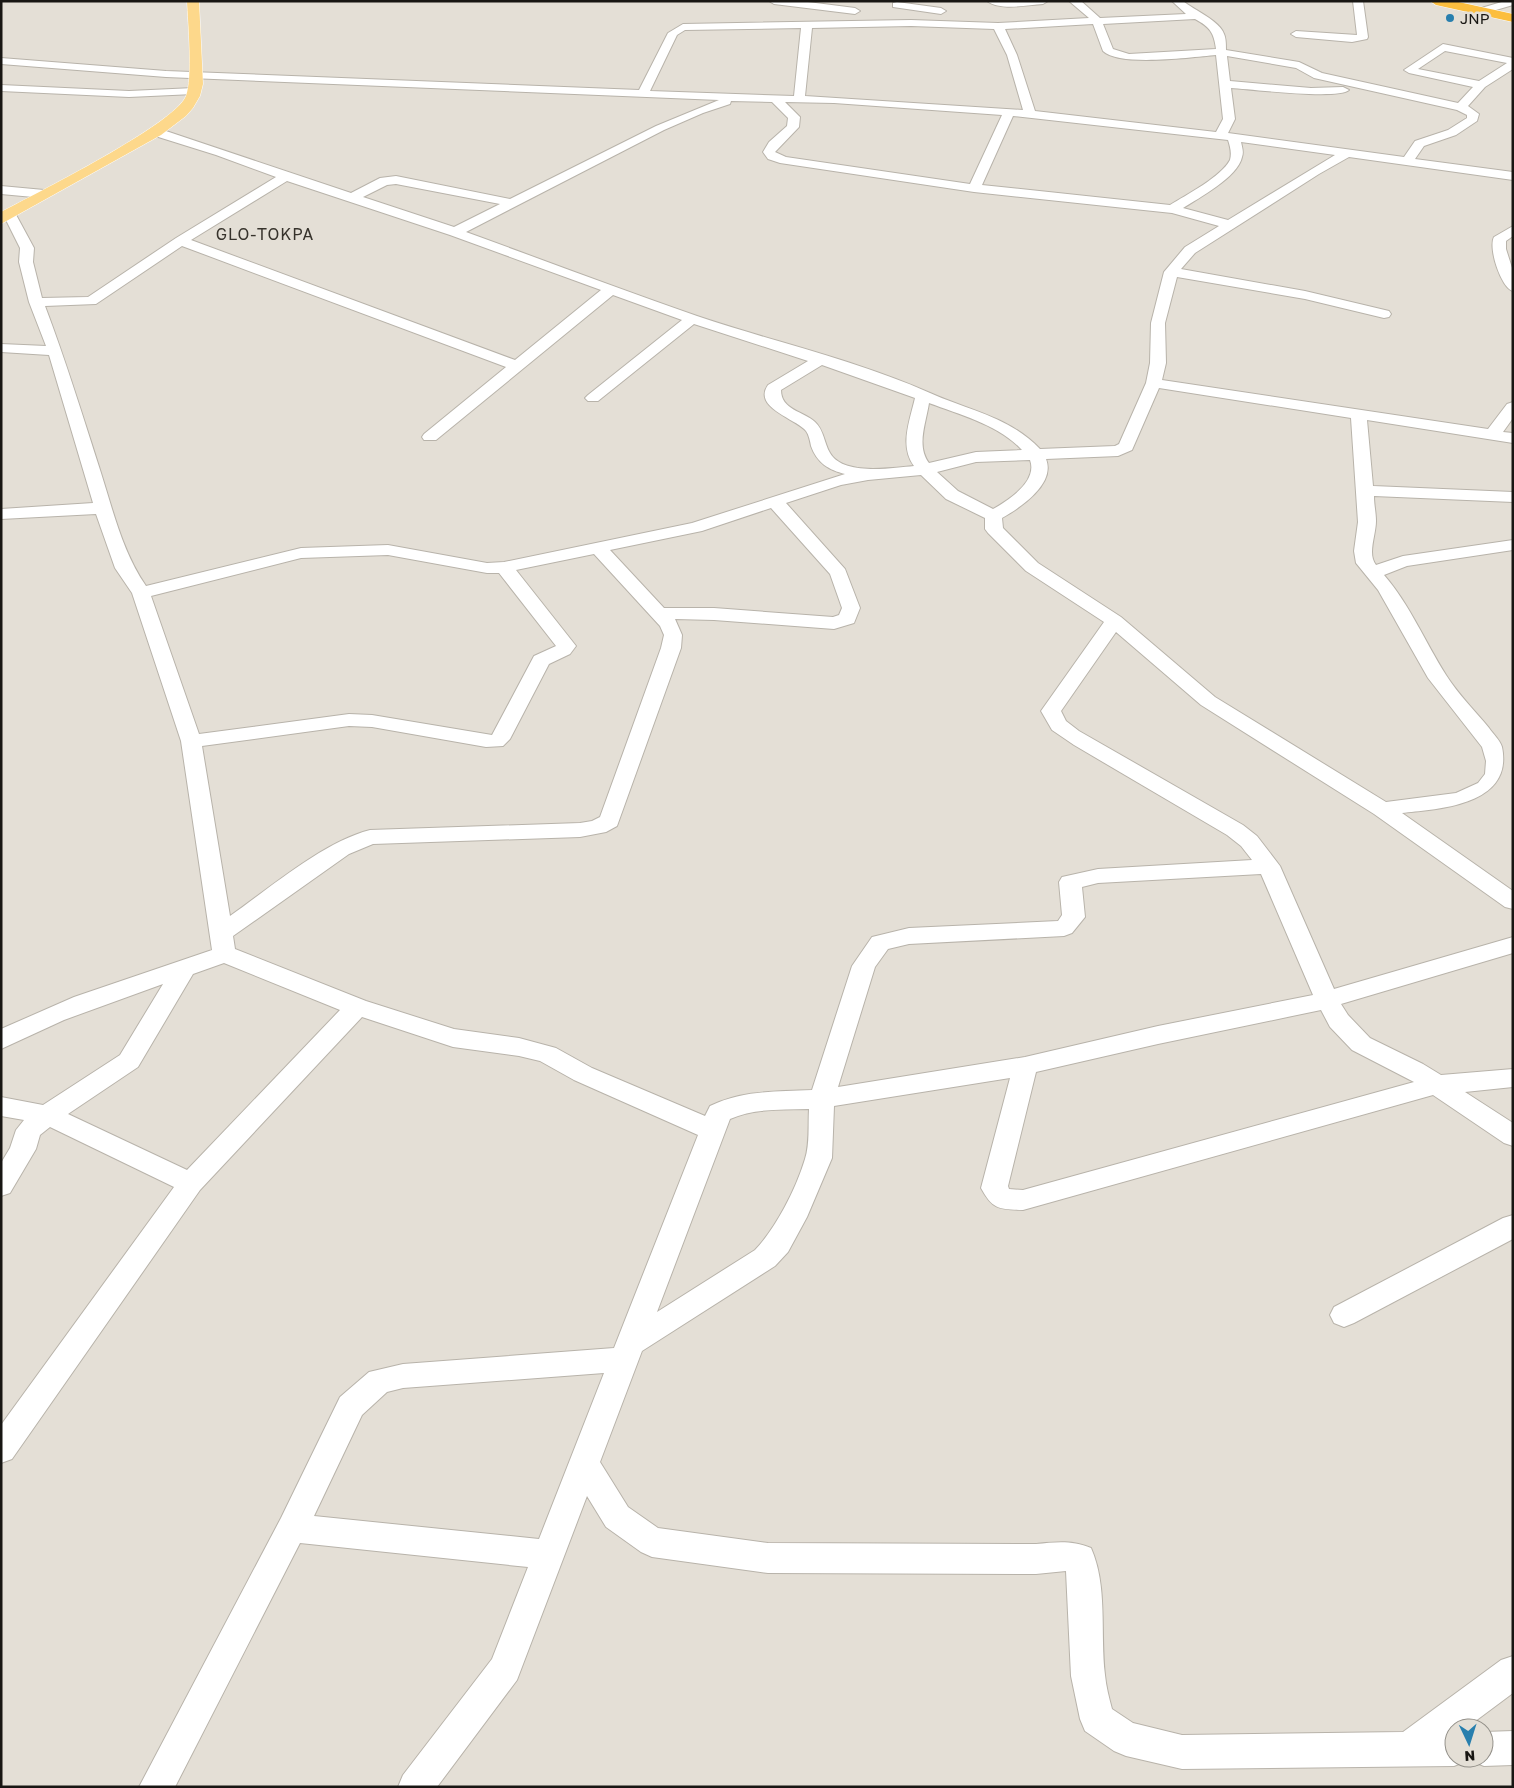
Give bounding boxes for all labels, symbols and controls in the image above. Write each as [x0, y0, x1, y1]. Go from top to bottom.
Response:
place label: JNP [1460, 9, 1490, 27]
marker: JNP [1444, 12, 1456, 24]
district label: GLO-TOKPA [216, 224, 314, 244]
north arrow [1444, 1718, 1494, 1768]
text: N [1464, 1748, 1476, 1765]

